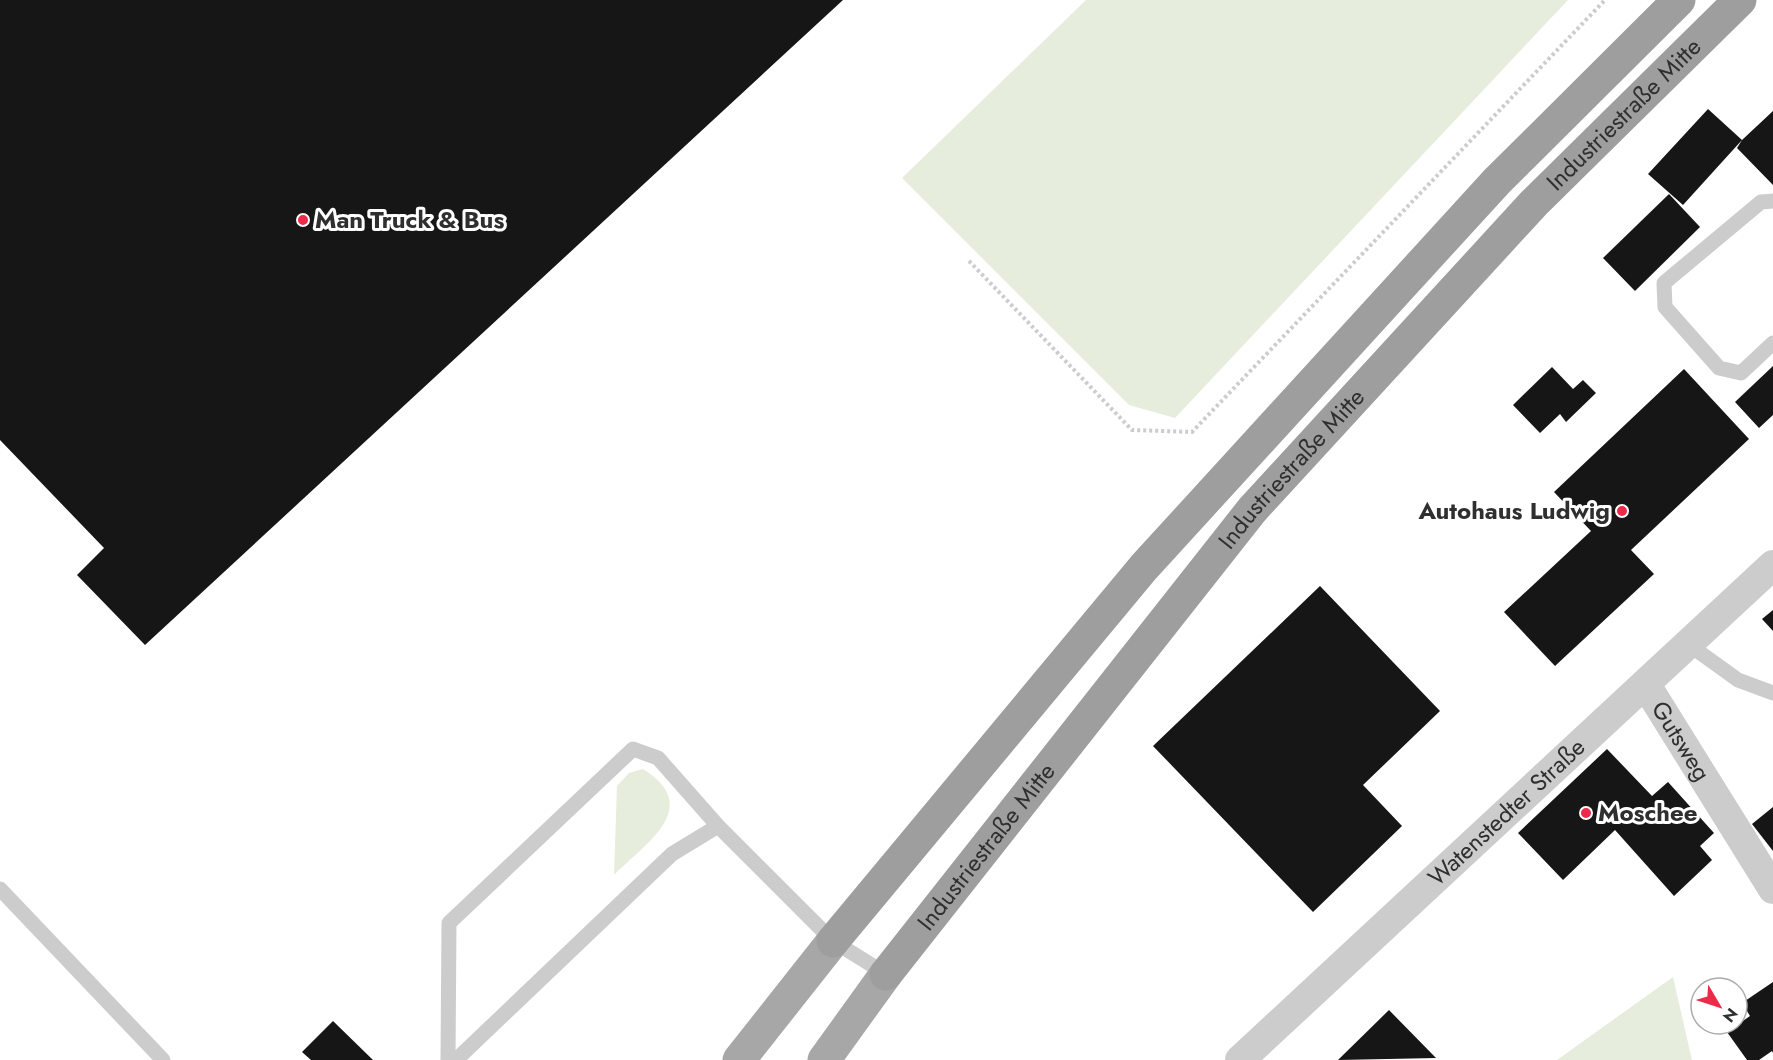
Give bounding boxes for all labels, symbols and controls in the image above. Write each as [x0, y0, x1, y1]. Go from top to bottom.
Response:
street label: Industriestraße Mitte [1538, 30, 1709, 199]
place label: Man Truck & Bus [315, 202, 504, 237]
marker: Man Truck & Bus [296, 213, 310, 227]
street label: Industriestraße Mitte [1210, 380, 1372, 556]
place label: Autohaus Ludwig [1417, 493, 1610, 528]
marker: Autohaus Ludwig [1615, 504, 1629, 518]
street label: Gutsweg [1643, 694, 1720, 788]
street label: Watenstedter Straße [1420, 730, 1593, 894]
street label: Industriestraße Mitte [909, 755, 1063, 938]
place label: Moschee [1598, 795, 1698, 830]
marker: Moschee [1579, 806, 1593, 820]
north arrow [1689, 976, 1749, 1036]
text: N [1717, 1003, 1743, 1027]

